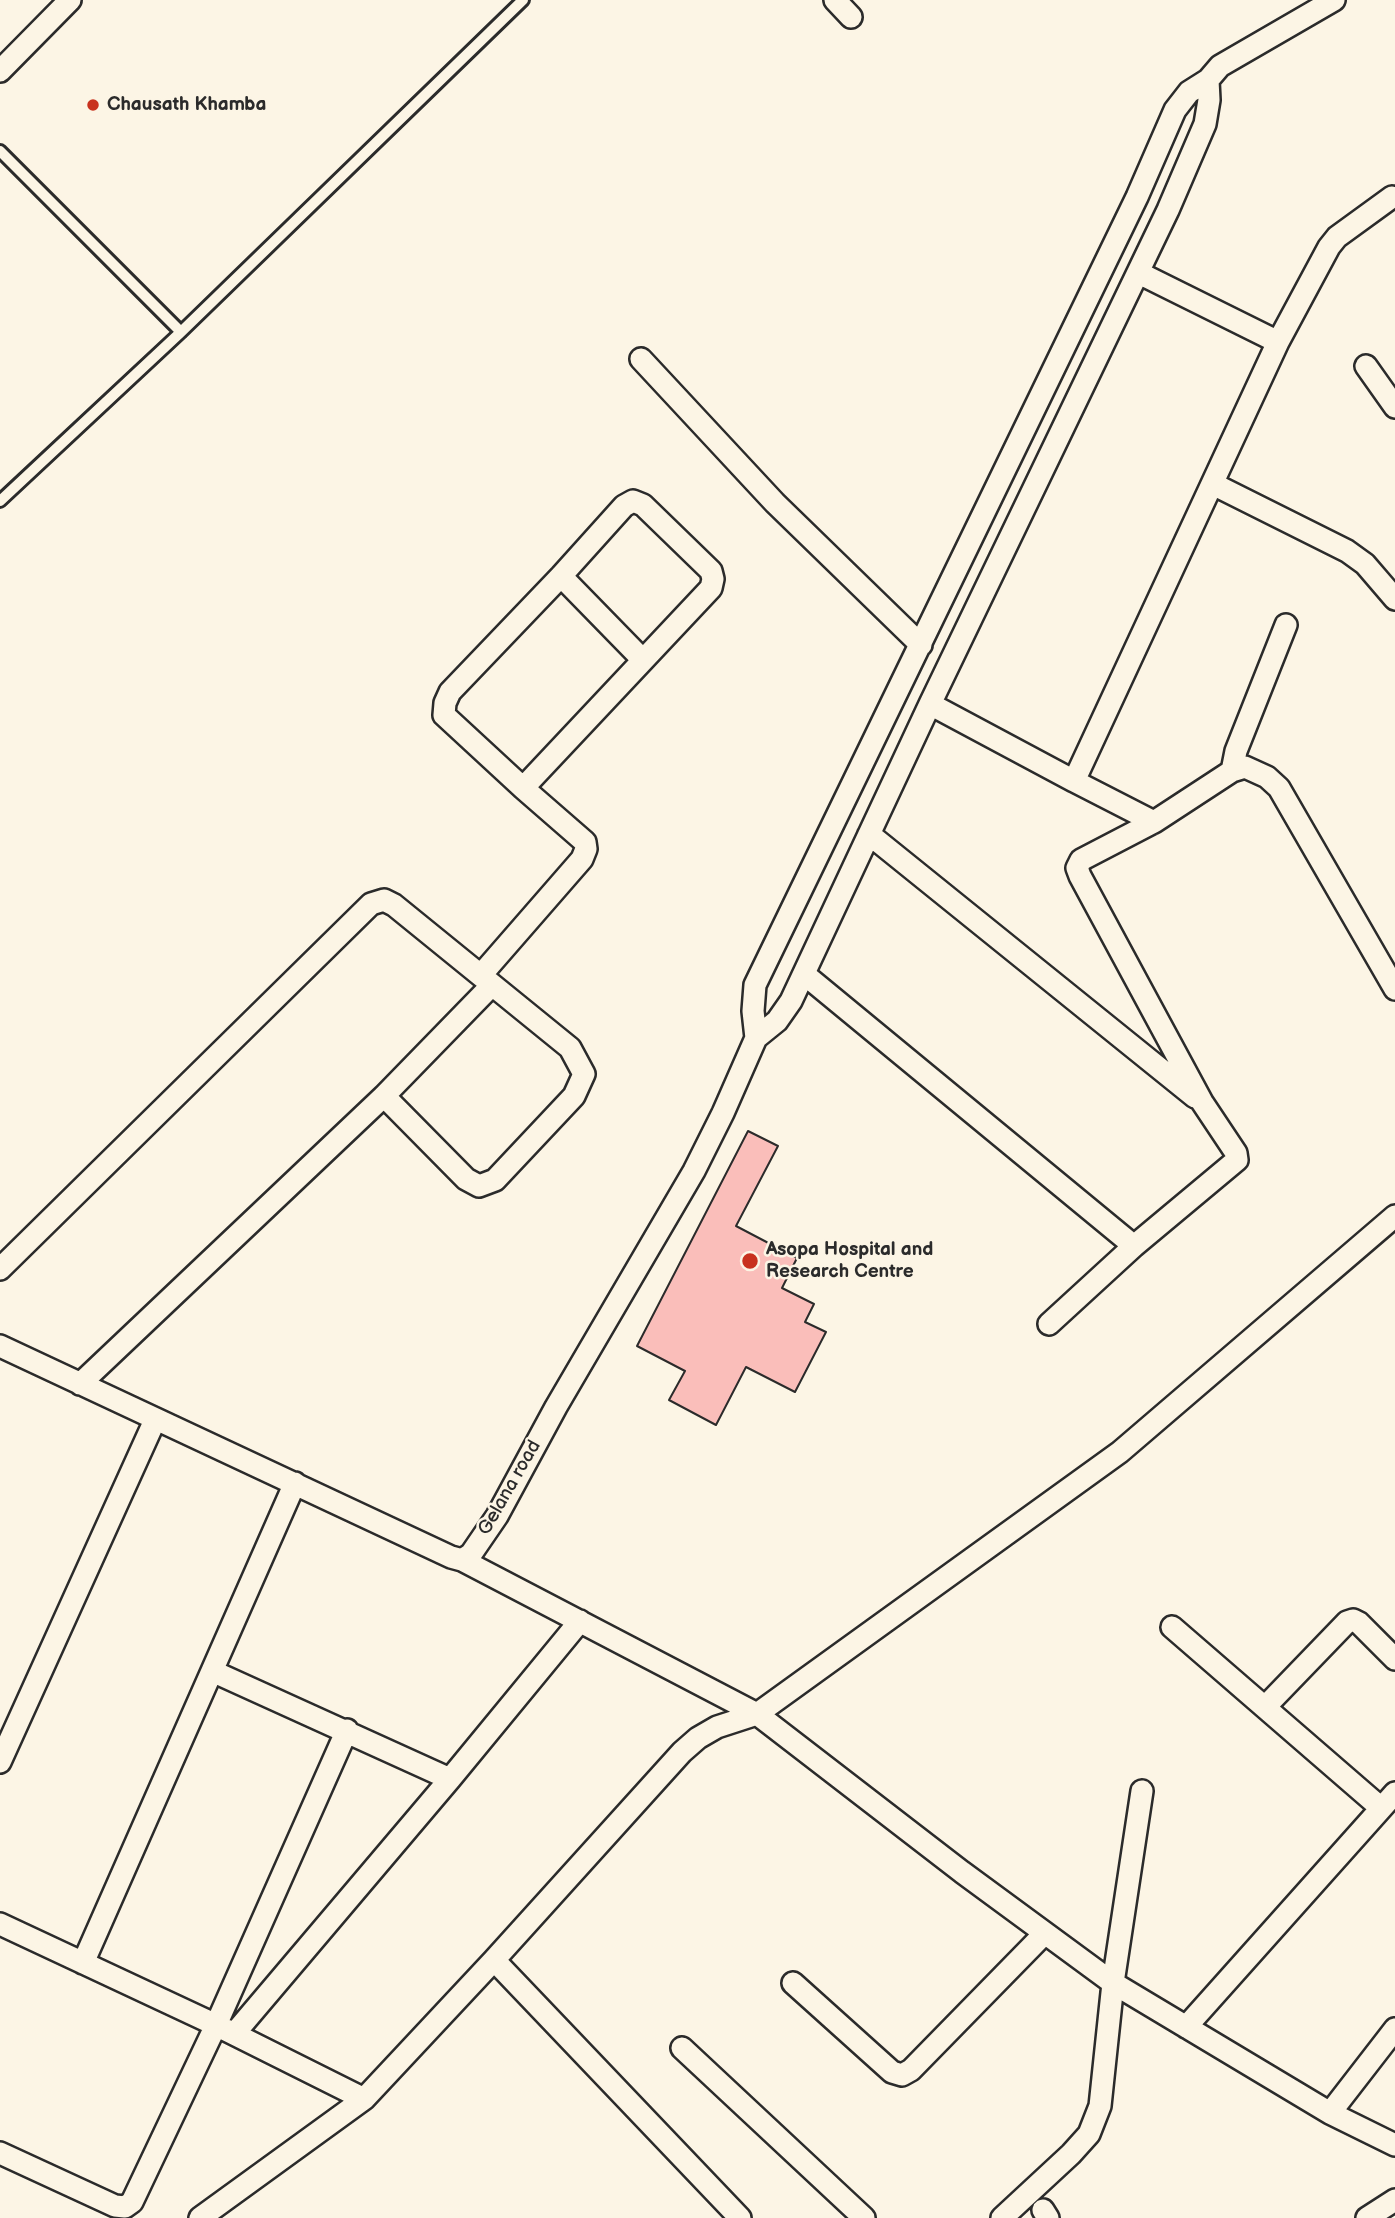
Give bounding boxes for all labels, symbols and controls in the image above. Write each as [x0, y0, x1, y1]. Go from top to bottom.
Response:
place label: Chausath Khamba [107, 94, 266, 116]
marker: Chausath Khamba [85, 97, 101, 113]
place label: Asopa Hospital and Research Centre [766, 1239, 933, 1283]
marker: Asopa Hospital and Research Centre [740, 1251, 760, 1271]
street label: Gelana road [474, 1436, 546, 1540]

